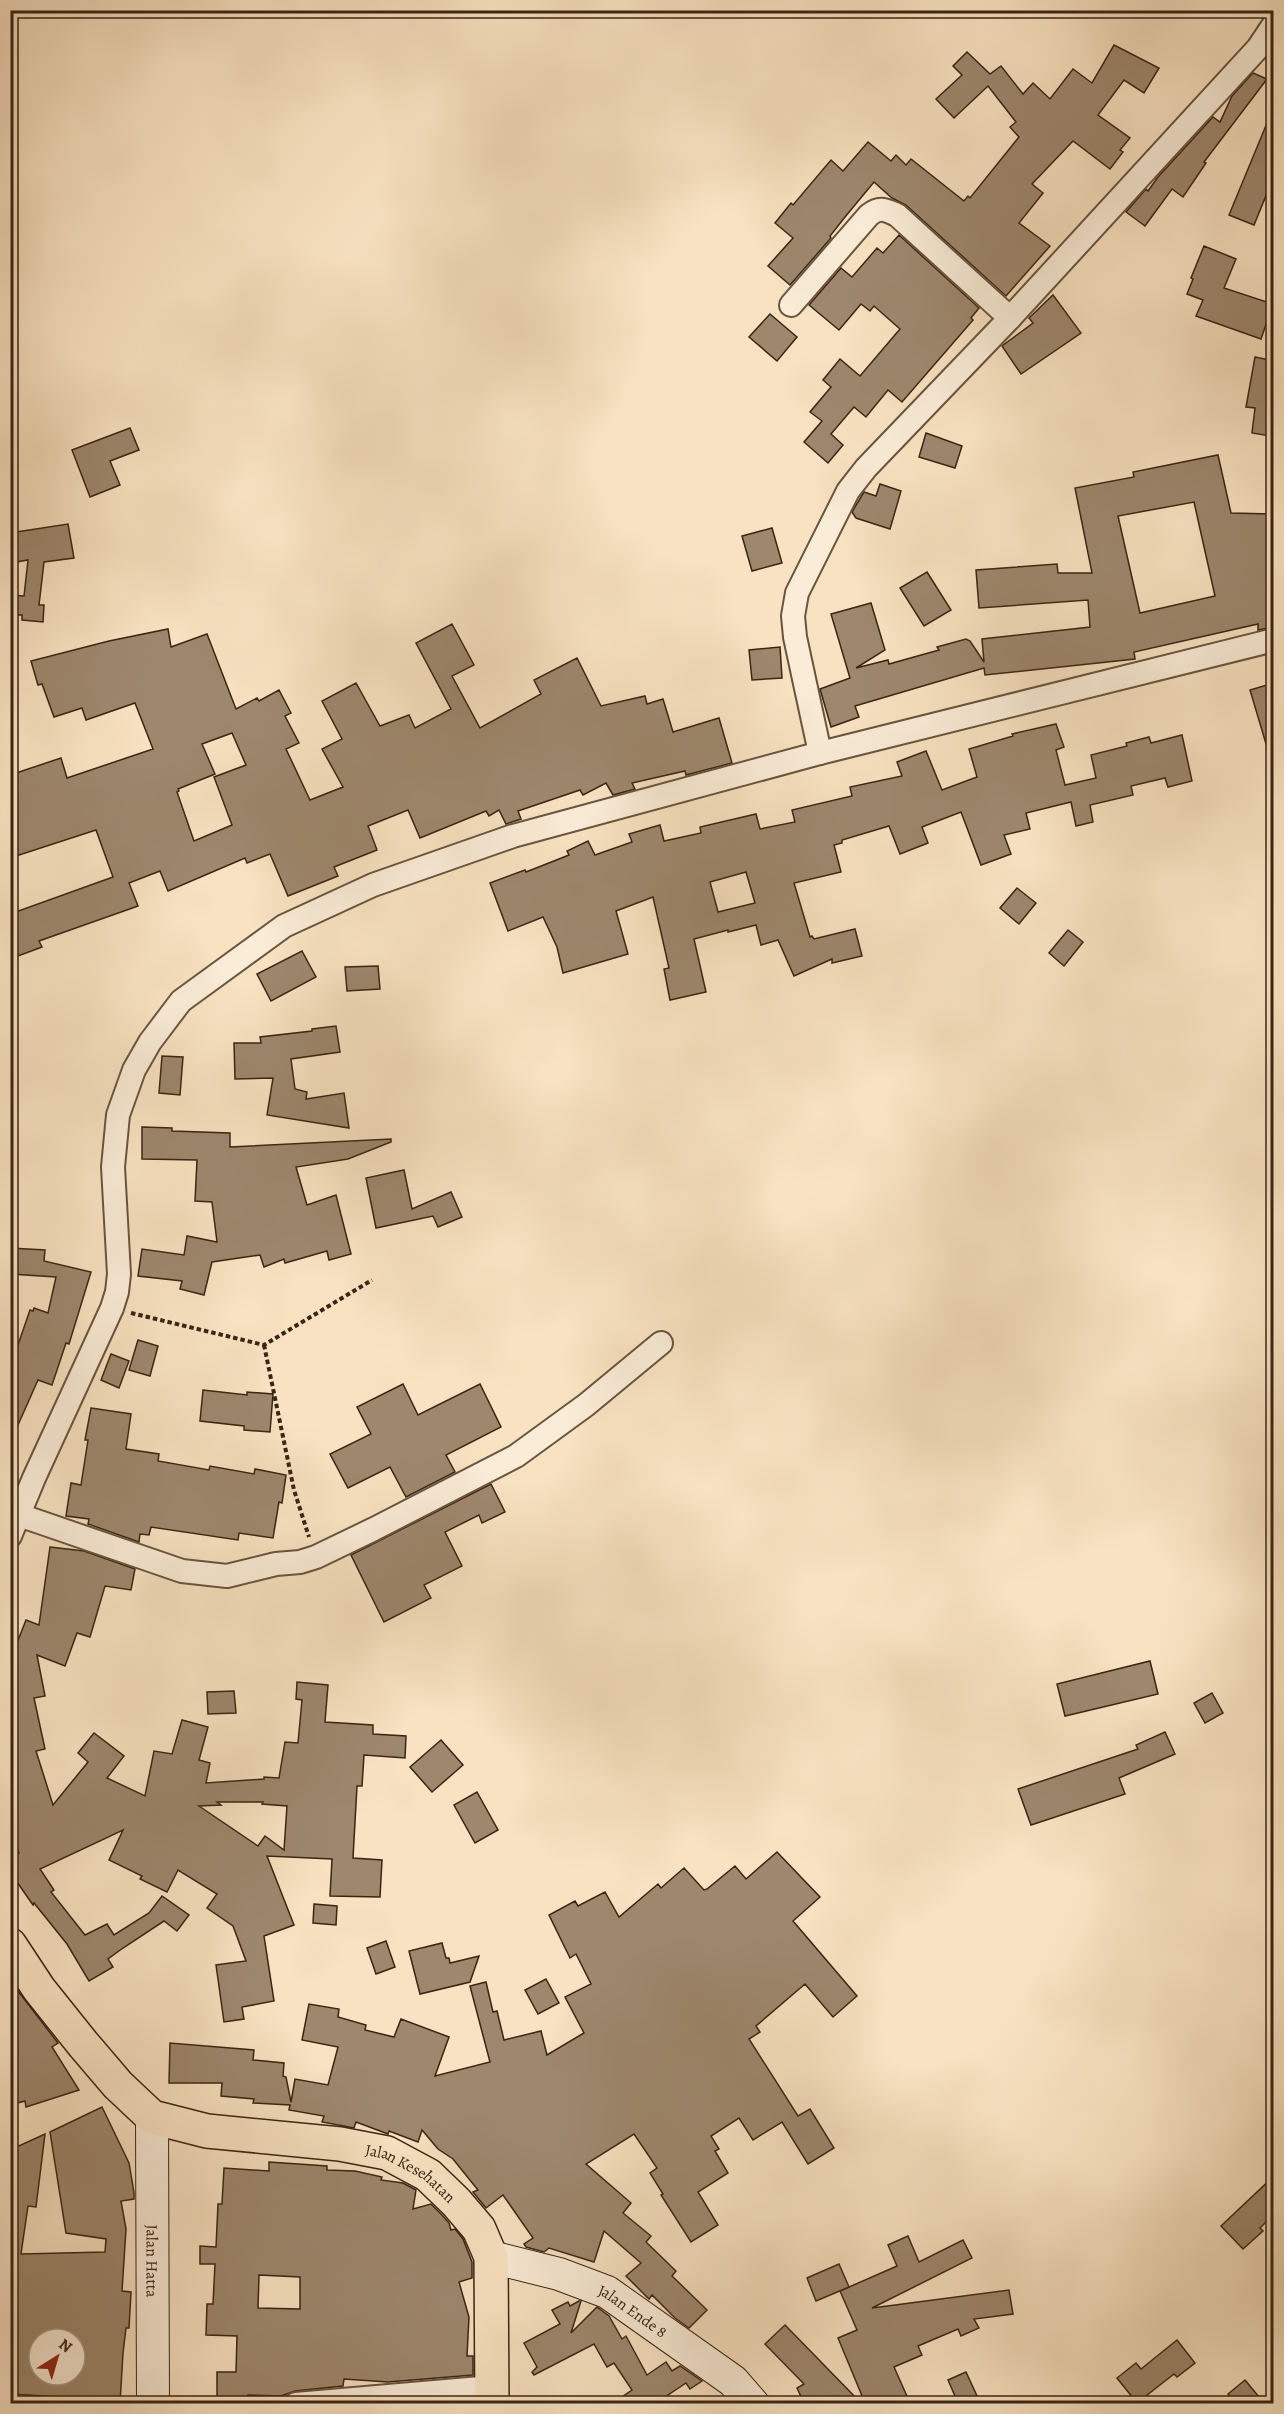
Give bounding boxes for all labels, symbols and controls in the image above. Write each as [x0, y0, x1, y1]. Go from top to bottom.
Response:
street label: Jalan Kesehatan [363, 2139, 460, 2208]
street label: Jalan Hatta [140, 2225, 163, 2298]
street label: Jalan Ende 8 [595, 2280, 671, 2343]
north arrow [27, 2327, 87, 2387]
text: N [54, 2334, 77, 2358]

